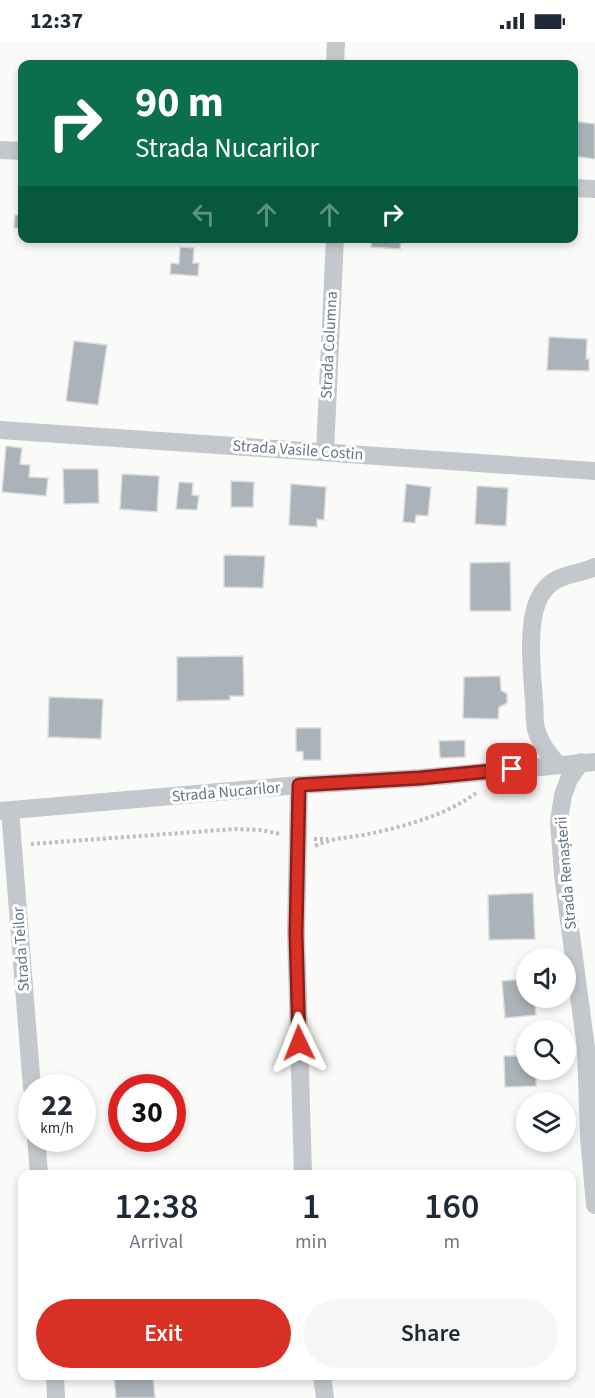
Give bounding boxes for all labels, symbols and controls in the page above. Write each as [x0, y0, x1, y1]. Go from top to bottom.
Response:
text: 12:37 [30, 5, 83, 37]
text: 90 m [135, 73, 224, 133]
icon: right [36, 84, 114, 162]
text: Strada Nucarilor [135, 129, 319, 168]
icon: left [187, 198, 220, 231]
icon: ahead [250, 198, 283, 231]
icon: ahead [313, 198, 346, 231]
icon: right [376, 198, 409, 231]
street label: Strada Columna [315, 291, 343, 399]
street label: Strada Vasile Costin [232, 434, 364, 466]
pin [486, 743, 537, 794]
icon: arrive [495, 752, 528, 785]
street label: Strada Nucarilor [171, 776, 282, 808]
street label: Strada Renașterii [550, 815, 582, 931]
street label: Strada Teilor [7, 906, 35, 992]
map controls [516, 948, 576, 1152]
button: sound [516, 948, 576, 1008]
position arrow [267, 1011, 331, 1075]
button: search [516, 1020, 576, 1080]
speed limit sign: 30 [108, 1074, 186, 1152]
text: 22 [41, 1084, 73, 1127]
button: layers [516, 1092, 576, 1152]
text: km/h [40, 1118, 74, 1139]
text: 12:38 [115, 1181, 198, 1232]
text: 1 [302, 1181, 320, 1232]
text: 160 [424, 1181, 479, 1232]
text: Arrival [130, 1228, 183, 1256]
text: min [295, 1228, 327, 1256]
text: m [443, 1228, 460, 1256]
button: Exit [36, 1299, 291, 1368]
button: Share [303, 1299, 558, 1368]

